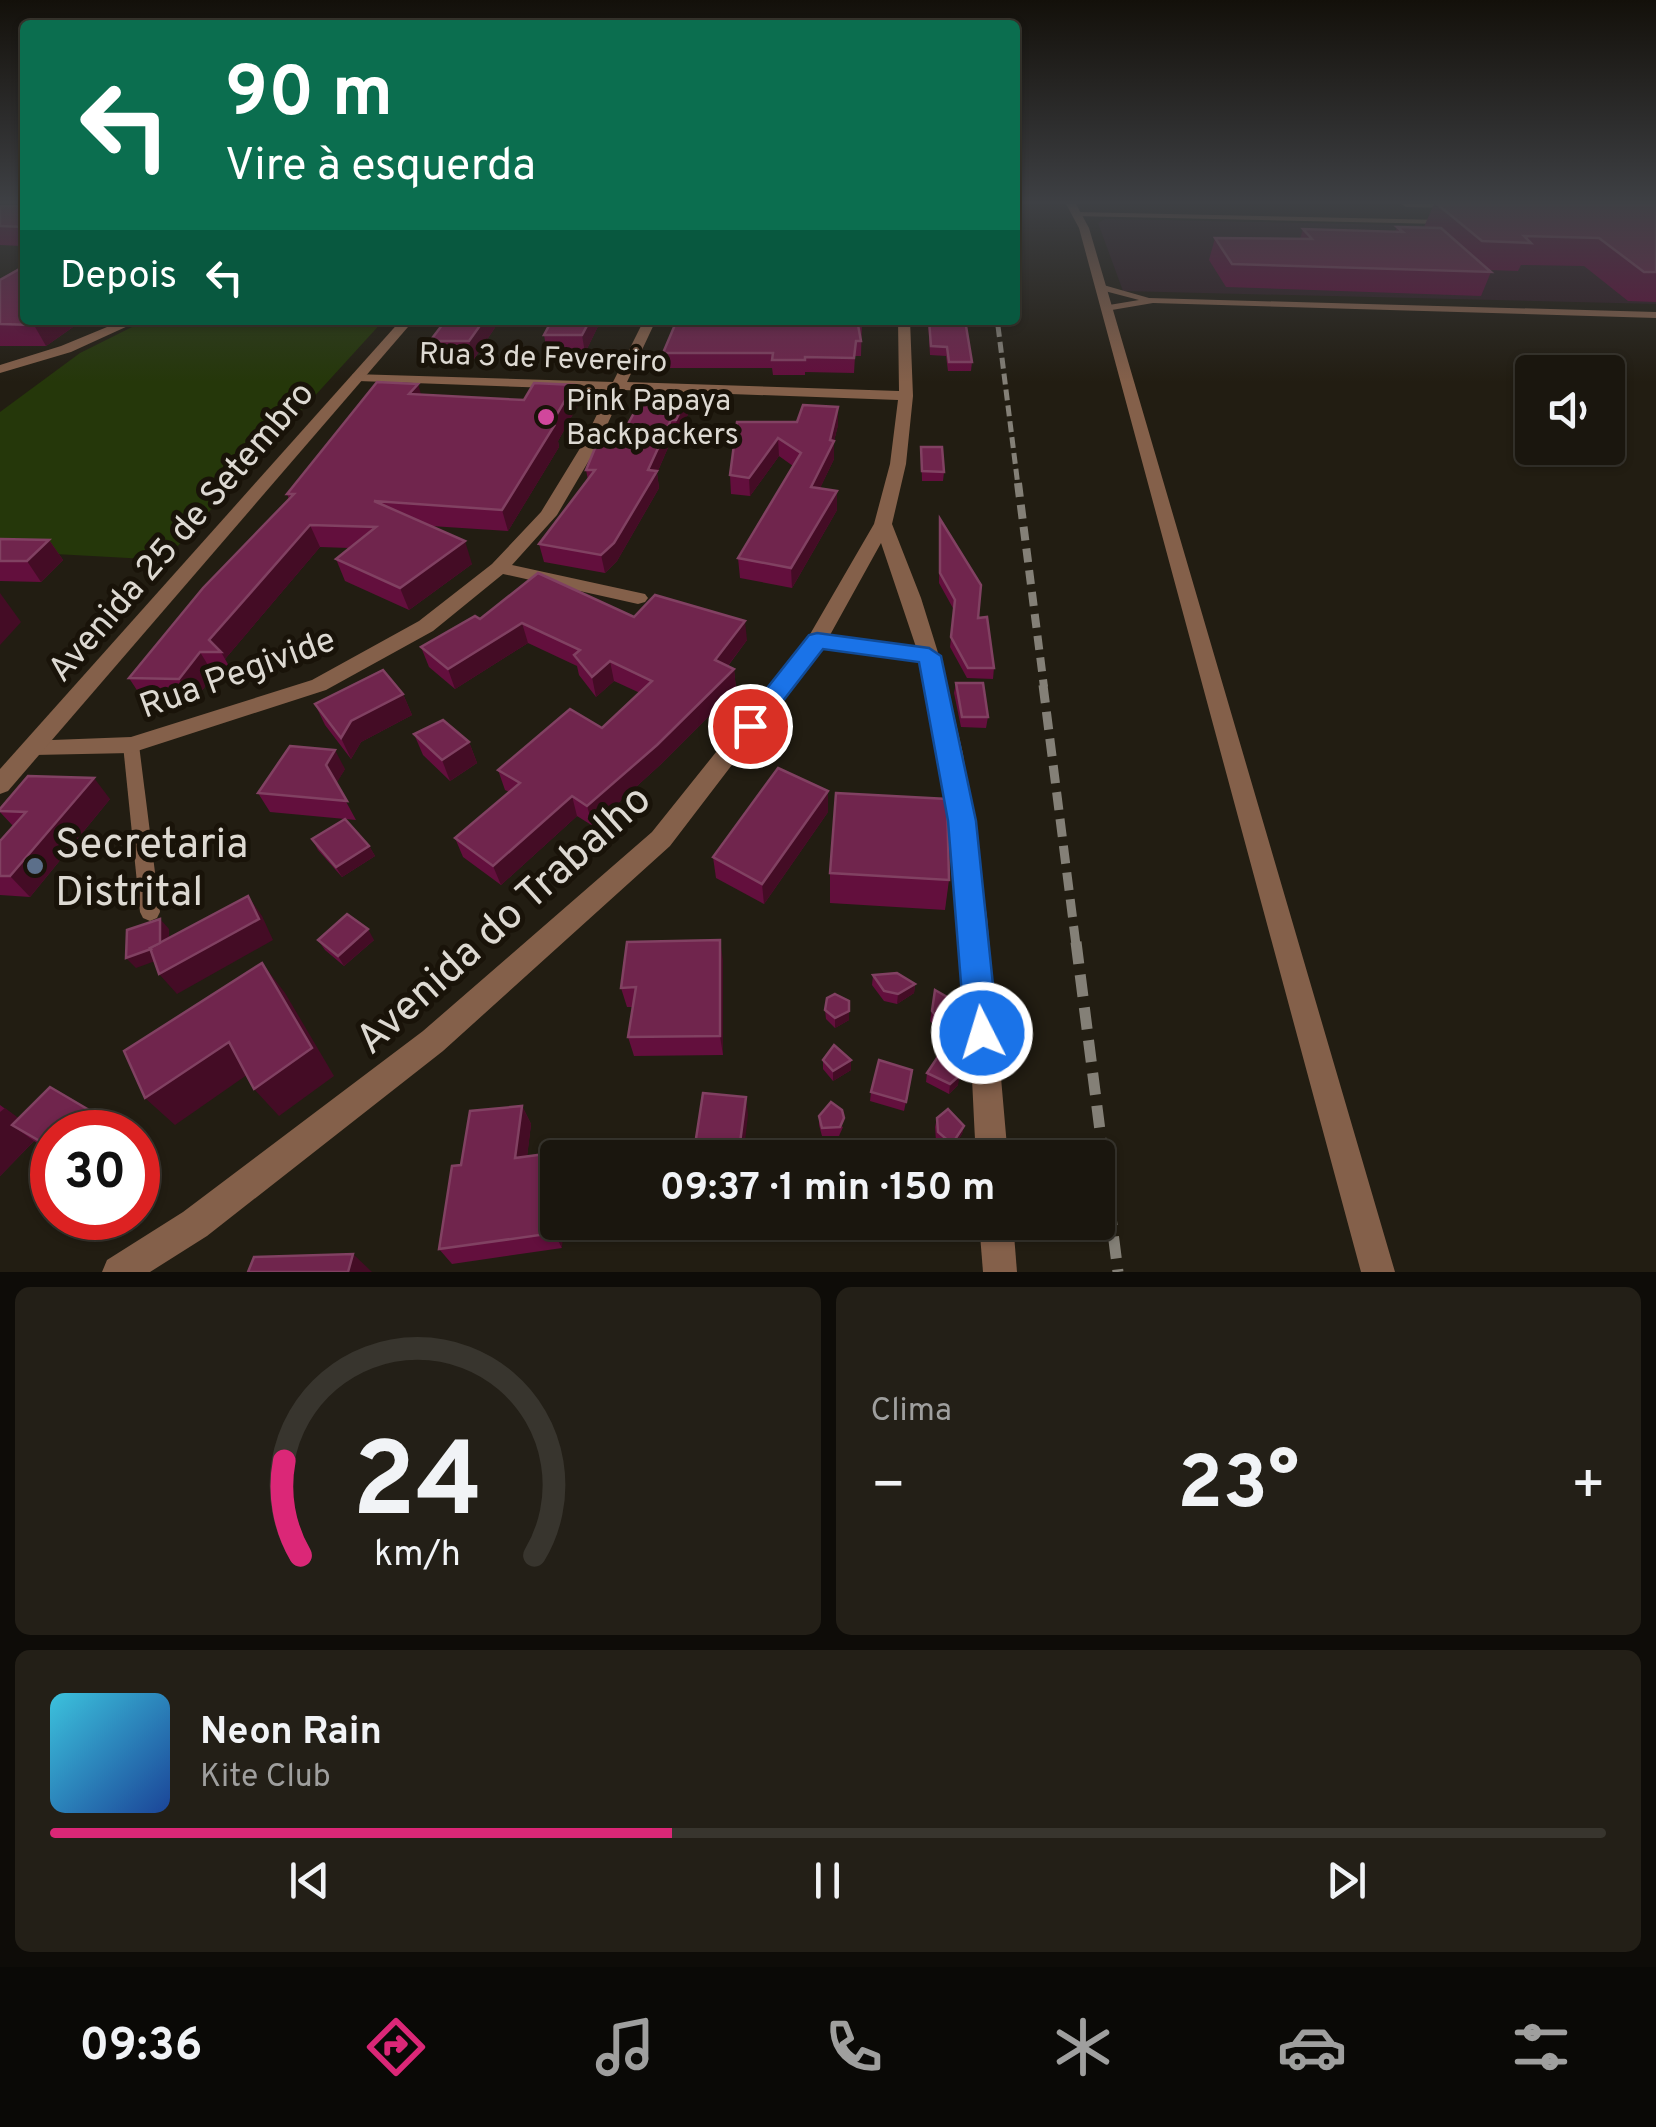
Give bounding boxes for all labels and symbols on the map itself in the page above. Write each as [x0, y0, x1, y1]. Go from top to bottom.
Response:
street label: Rua 3 de Fevereiro [418, 337, 668, 382]
street label: Avenida 25 de Setembro [40, 374, 325, 692]
place label: Pink Papaya Backpackers [566, 384, 739, 455]
marker: Pink Papaya Backpackers [535, 406, 557, 428]
street label: Rua Pegivide [134, 619, 342, 731]
pin [708, 684, 793, 769]
street label: Avenida do Trabalho [346, 775, 664, 1068]
place label: Secretaria Distrital [55, 820, 248, 921]
marker: Secretaria Distrital [24, 855, 46, 877]
position arrow [930, 981, 1034, 1085]
speed limit sign: 30 [30, 1110, 160, 1240]

